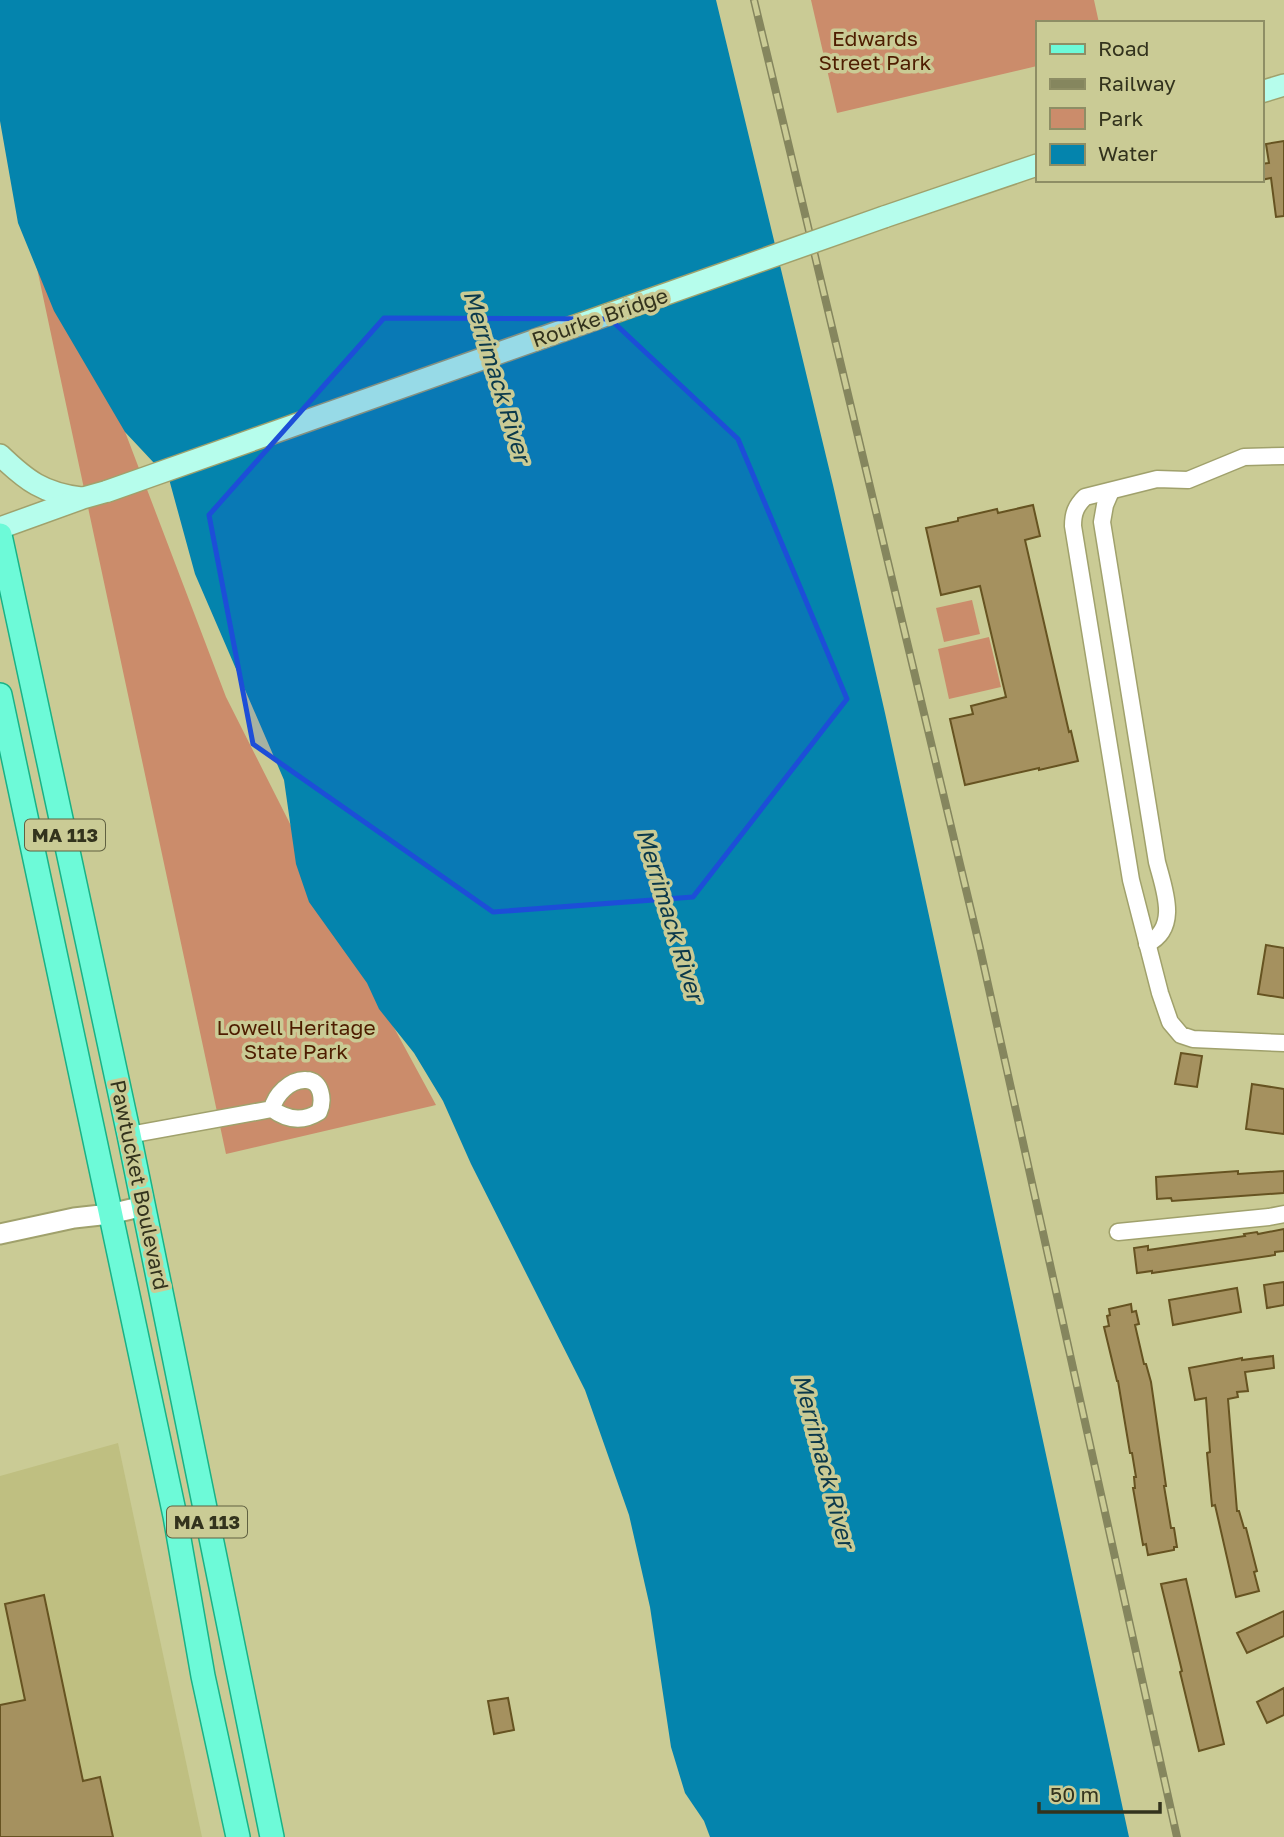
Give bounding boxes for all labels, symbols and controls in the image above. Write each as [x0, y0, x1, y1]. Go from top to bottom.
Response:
legend [1036, 21, 1263, 182]
park label: Edwards Street Park [819, 25, 932, 75]
text: Road [1098, 35, 1149, 61]
text: Railway [1098, 70, 1176, 96]
text: Park [1098, 105, 1144, 131]
text: Water [1098, 140, 1158, 166]
street label: Rourke Bridge [528, 282, 671, 353]
water label: Merrimack River [458, 286, 538, 468]
road number: MA 113 [25, 820, 105, 850]
water label: Merrimack River [631, 825, 711, 1007]
park label: Lowell Heritage State Park [216, 1014, 376, 1064]
street label: Pawtucket Boulevard [105, 1077, 175, 1292]
water label: Merrimack River [788, 1371, 862, 1553]
road number: MA 113 [167, 1506, 247, 1538]
scale bar [1039, 1770, 1160, 1814]
text: 50 m [1050, 1781, 1099, 1807]

